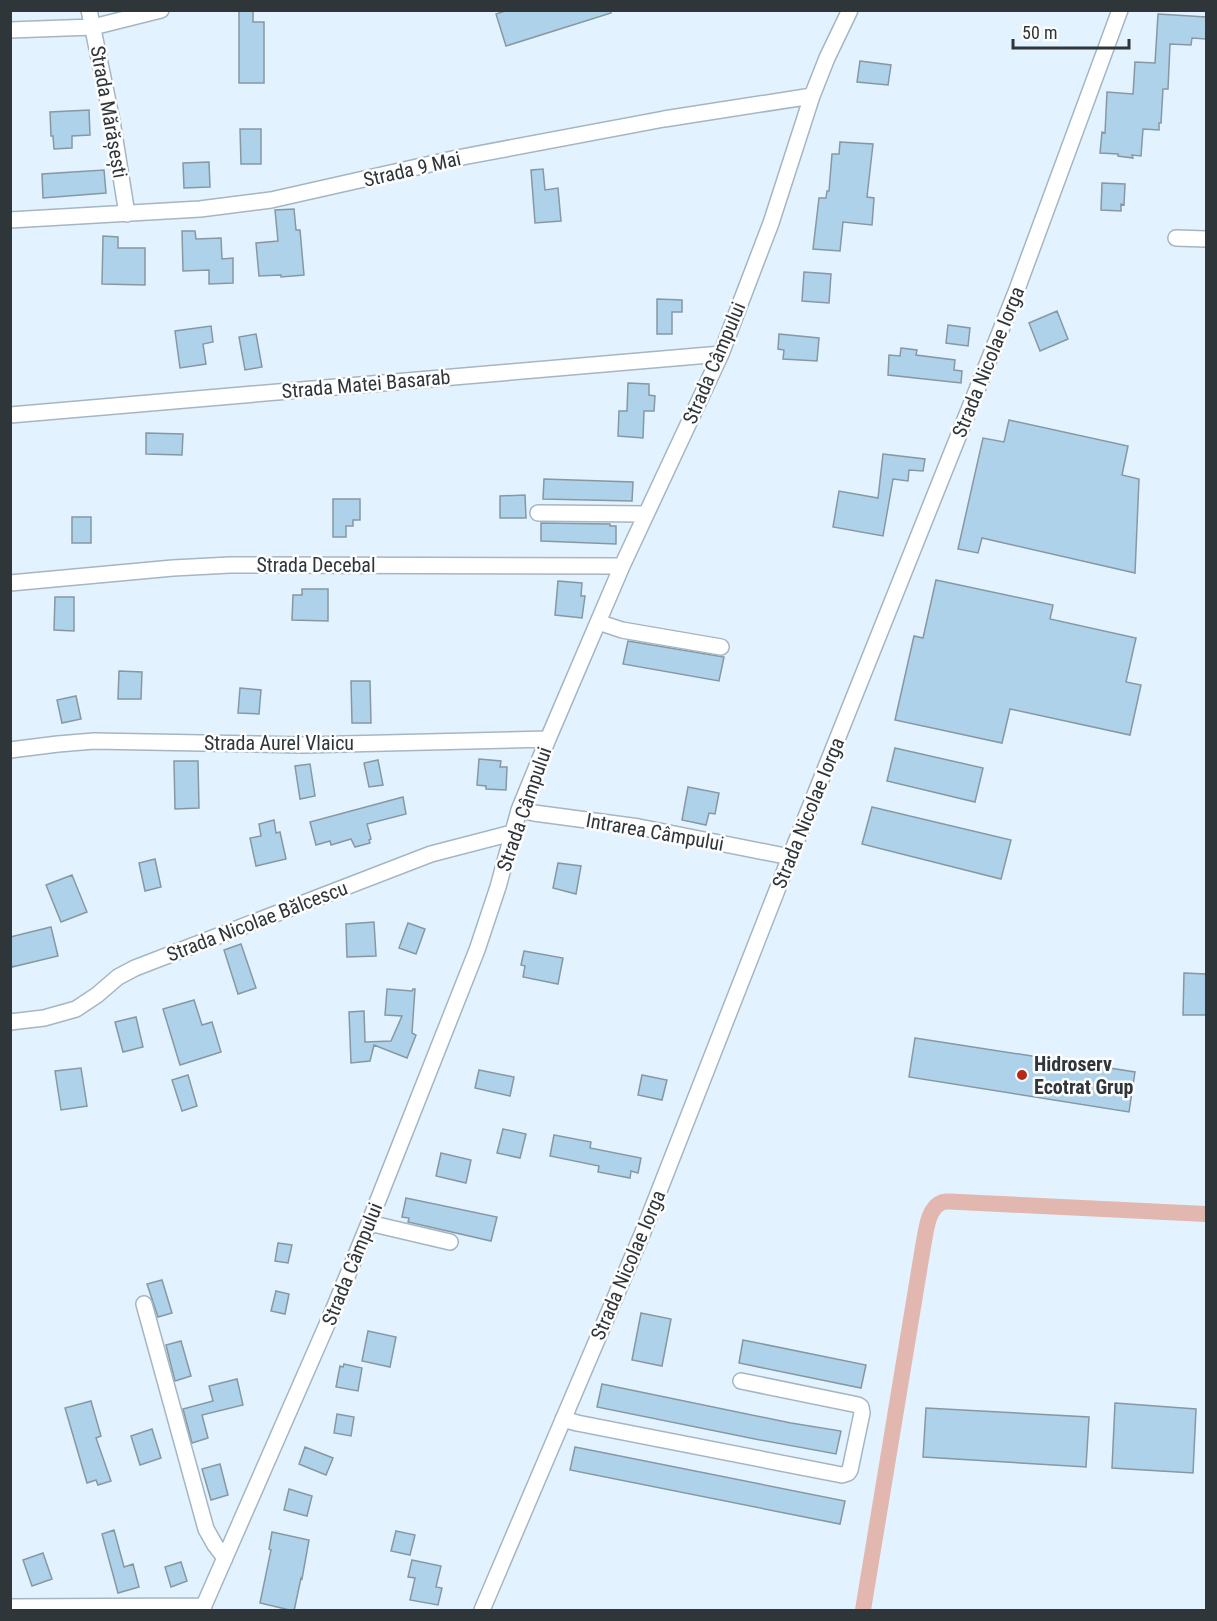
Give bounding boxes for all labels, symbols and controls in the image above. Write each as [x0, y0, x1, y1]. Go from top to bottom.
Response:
scale bar [1013, 12, 1128, 50]
text: 50 m [1022, 22, 1057, 43]
street label: Strada Mărășești [86, 44, 132, 180]
street label: Strada 9 Mai [361, 146, 463, 192]
street label: Strada Nicolae Iorga [947, 283, 1029, 441]
street label: Strada Câmpului [678, 298, 750, 428]
street label: Strada Matei Basarab [281, 365, 451, 403]
street label: Strada Decebal [256, 553, 376, 577]
street label: Strada Aurel Vlaicu [204, 731, 354, 755]
street label: Strada Nicolae Iorga [767, 734, 849, 892]
street label: Strada Câmpului [491, 744, 557, 874]
street label: Intrarea Câmpului [584, 808, 726, 856]
street label: Strada Nicolae Bălcescu [163, 875, 351, 967]
place label: Hidroserv Ecotrat Grup [1034, 1052, 1134, 1099]
marker: Hidroserv Ecotrat Grup [1015, 1068, 1029, 1082]
street label: Strada Nicolae Iorga [586, 1186, 670, 1344]
street label: Strada Câmpului [317, 1199, 387, 1329]

